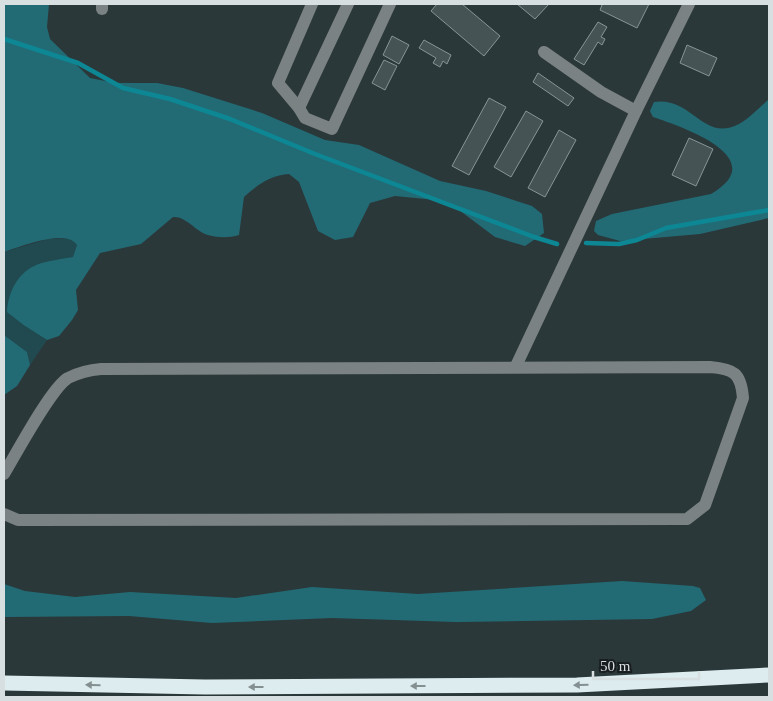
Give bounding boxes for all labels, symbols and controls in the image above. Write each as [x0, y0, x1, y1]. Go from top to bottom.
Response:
scale bar [593, 648, 699, 680]
text: 50 m [600, 658, 631, 674]
one-way arrow [85, 681, 101, 689]
one-way arrow [572, 681, 588, 689]
one-way arrow [410, 682, 426, 690]
one-way arrow [248, 683, 264, 691]

